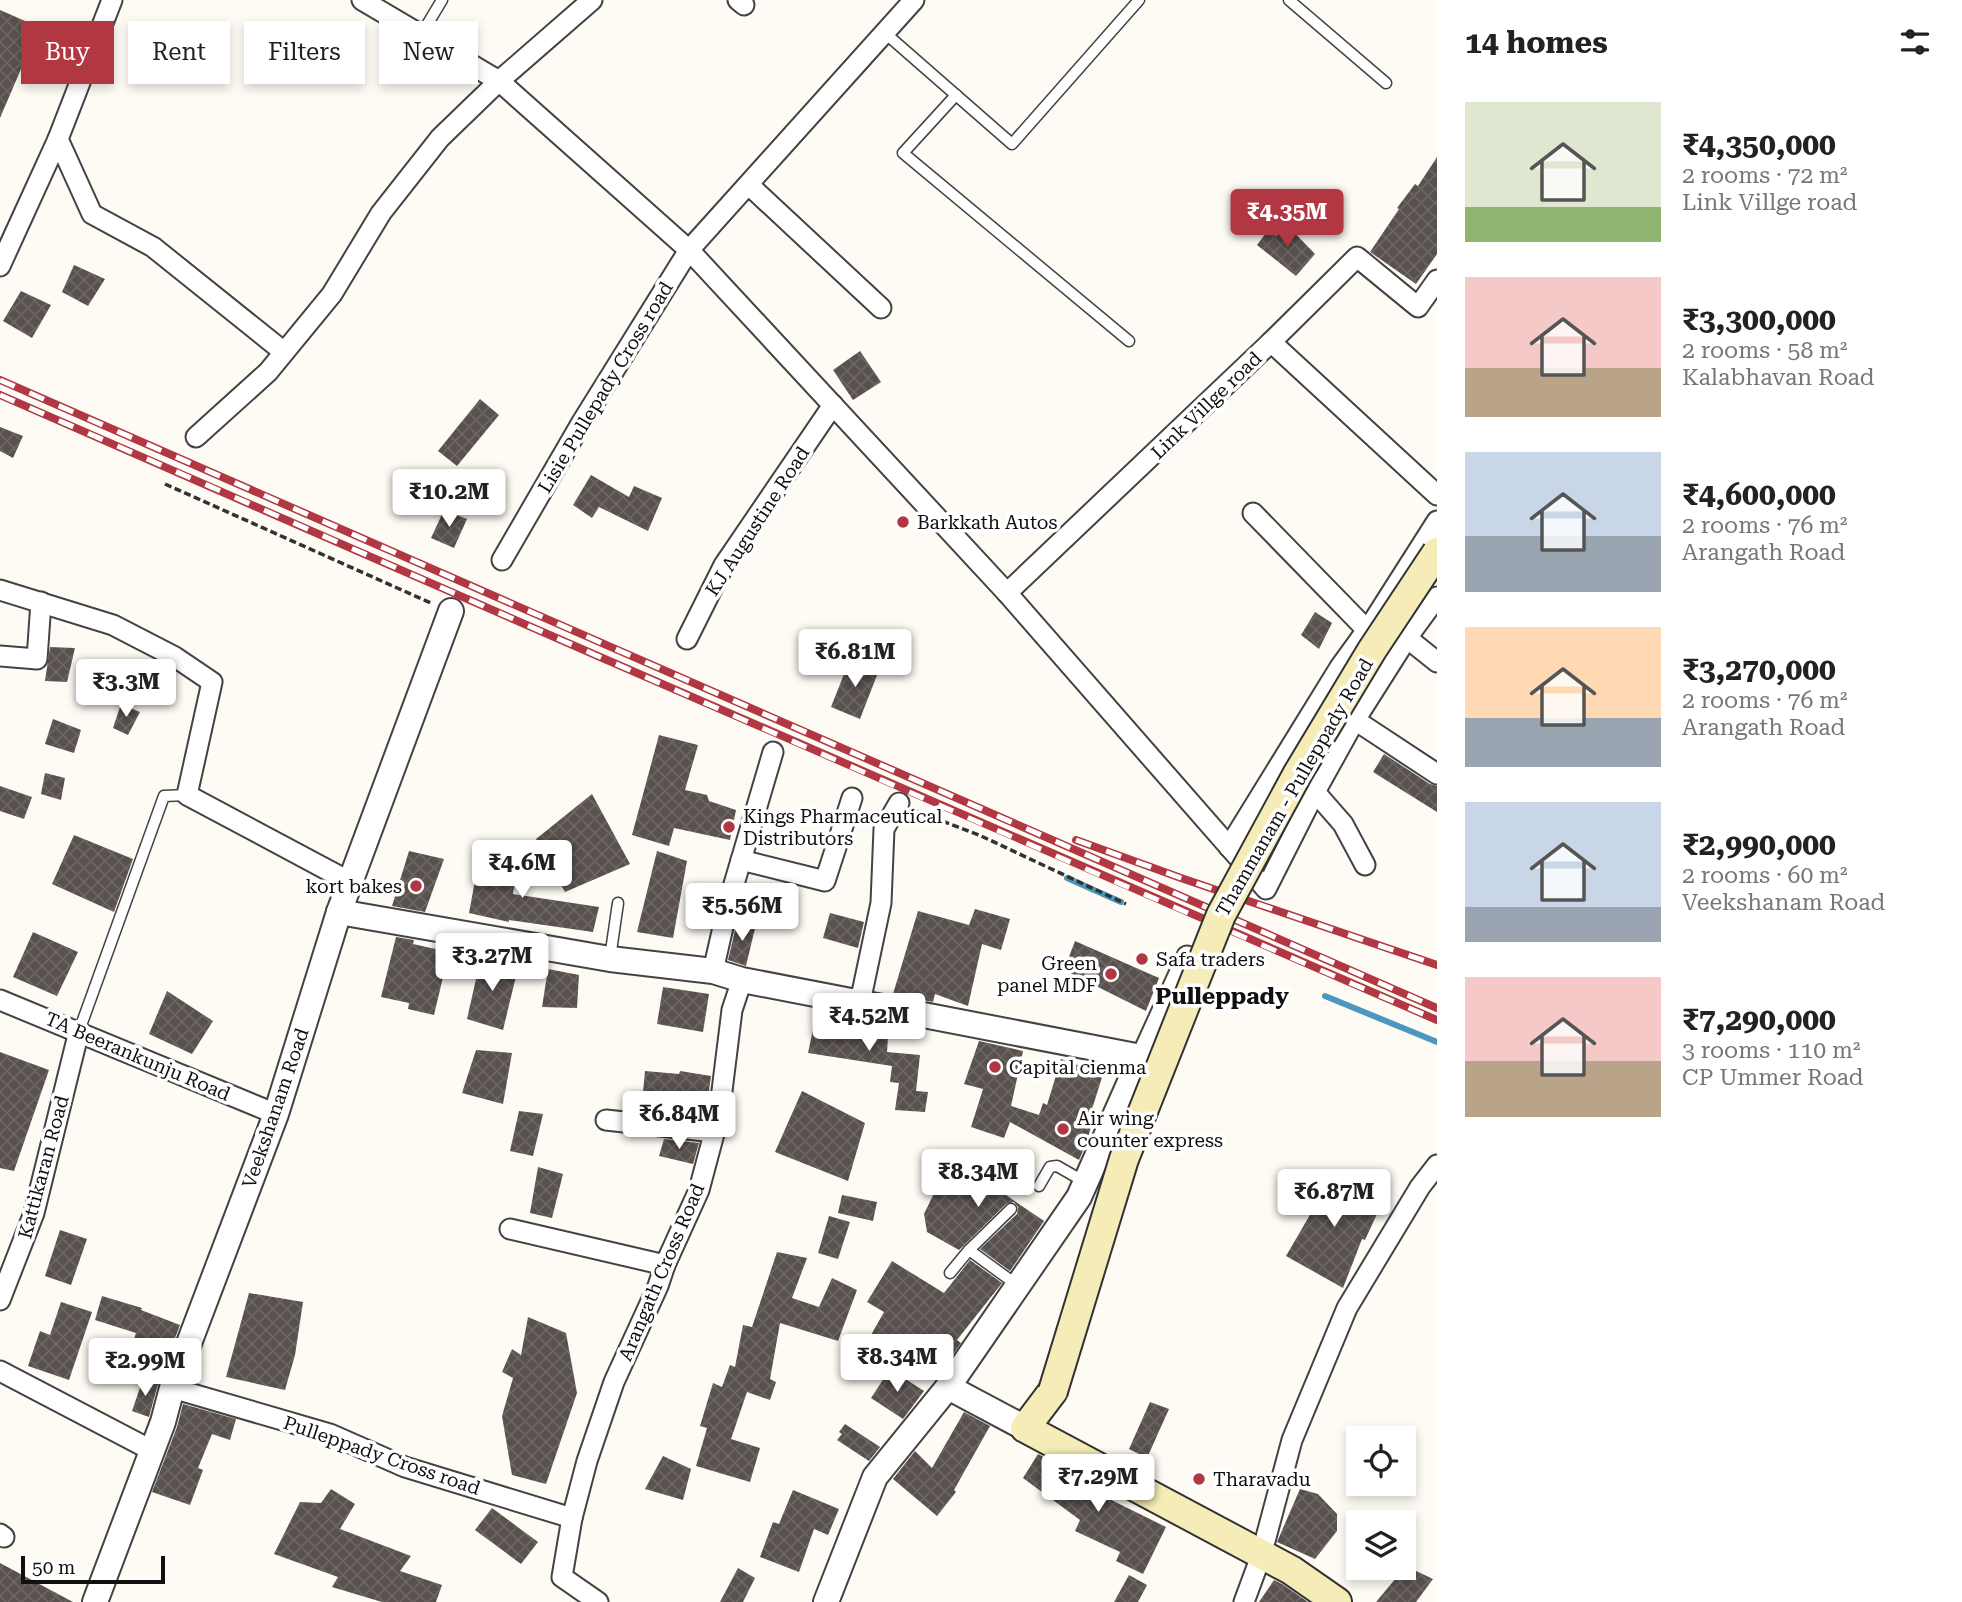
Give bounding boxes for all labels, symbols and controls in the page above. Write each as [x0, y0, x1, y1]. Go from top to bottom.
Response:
chip: Buy [21, 21, 114, 84]
chip: Rent [128, 21, 230, 84]
chip: Filters [244, 21, 365, 84]
chip: New [379, 21, 478, 84]
icon: filters [1896, 23, 1934, 61]
text: 14 homes [1465, 25, 1608, 60]
text: ₹4,350,000 [1682, 127, 1836, 162]
icon: home [1521, 130, 1605, 214]
text: 2 rooms · 72 m² [1682, 162, 1848, 189]
text: Link Villge road [1682, 189, 1857, 216]
pin: ₹4.35M [1230, 190, 1344, 249]
text: ₹4.35M [1247, 198, 1327, 225]
street label: Lisie Pullepady Cross road [533, 277, 678, 497]
text: ₹3,300,000 [1682, 302, 1836, 337]
icon: home [1521, 305, 1605, 389]
text: 2 rooms · 58 m² [1682, 337, 1848, 364]
street label: Link Villge road [1146, 347, 1266, 464]
text: Kalabhavan Road [1682, 364, 1875, 391]
street label: KJ Augustine Road [701, 442, 814, 600]
pin: ₹10.2M [392, 470, 506, 529]
text: ₹4,600,000 [1682, 477, 1836, 512]
text: ₹10.2M [409, 478, 489, 505]
icon: home [1521, 480, 1605, 564]
place label: Barkkath Autos [917, 511, 1058, 534]
text: 2 rooms · 76 m² [1682, 512, 1848, 539]
marker: Barkkath Autos [895, 514, 911, 530]
text: Arangath Road [1682, 539, 1845, 566]
pin: ₹6.81M [798, 630, 912, 689]
text: ₹6.81M [815, 638, 895, 665]
text: ₹3,270,000 [1682, 652, 1836, 687]
street label: Thammanam - Pulleppady Road [1211, 654, 1378, 920]
icon: home [1521, 655, 1605, 739]
pin: ₹3.3M [77, 660, 175, 719]
text: ₹3.3M [92, 668, 160, 695]
text: 2 rooms · 76 m² [1682, 687, 1848, 714]
text: Arangath Road [1682, 714, 1845, 741]
place label: Kings Pharmaceutical Distributors [743, 805, 943, 850]
marker: Kings Pharmaceutical Distributors [721, 819, 737, 835]
text: ₹2,990,000 [1682, 827, 1836, 862]
icon: home [1521, 830, 1605, 914]
pin: ₹4.6M [473, 841, 571, 900]
text: ₹4.6M [488, 849, 556, 876]
text: 2 rooms · 60 m² [1682, 862, 1848, 889]
place label: kort bakes [306, 875, 402, 898]
marker: kort bakes [408, 878, 424, 894]
pin: ₹5.56M [685, 884, 799, 943]
text: Veekshanam Road [1682, 889, 1885, 916]
text: ₹5.56M [702, 892, 782, 919]
pin: ₹3.27M [435, 934, 549, 993]
text: ₹3.27M [452, 942, 532, 969]
place label: Safa traders [1156, 948, 1265, 971]
marker: Safa traders [1134, 951, 1150, 967]
place label: Green panel MDF [997, 952, 1097, 997]
marker: Green panel MDF [1103, 966, 1119, 982]
district label: Pulleppady [1155, 983, 1289, 1010]
pin: ₹4.52M [812, 993, 926, 1053]
text: ₹4.52M [829, 1002, 909, 1029]
text: ₹7,290,000 [1682, 1002, 1836, 1037]
icon: home [1521, 1005, 1605, 1089]
street label: TA Beerankunju Road [42, 1007, 234, 1106]
street label: Veekshanam Road [237, 1025, 314, 1191]
text: 3 rooms · 110 m² [1682, 1037, 1860, 1064]
place label: Capital cienma [1009, 1056, 1147, 1079]
marker: Capital cienma [987, 1059, 1003, 1075]
text: CP Ummer Road [1682, 1064, 1864, 1091]
pin: ₹6.84M [622, 1092, 736, 1151]
street label: Kattikaran Road [13, 1093, 74, 1241]
text: ₹6.84M [639, 1100, 719, 1127]
place label: Air wing counter express [1077, 1107, 1223, 1152]
marker: Air wing counter express [1055, 1121, 1071, 1137]
pin: ₹8.34M [921, 1150, 1035, 1209]
text: ₹8.34M [938, 1158, 1018, 1185]
pin: ₹6.87M [1277, 1170, 1391, 1229]
text: ₹6.87M [1294, 1178, 1374, 1205]
street label: Arangath Cross Road [614, 1180, 709, 1364]
pin: ₹8.34M [840, 1334, 954, 1394]
pin: ₹2.99M [88, 1338, 202, 1398]
text: ₹8.34M [857, 1343, 937, 1370]
text: ₹2.99M [105, 1347, 185, 1374]
street label: Pulleppady Cross road [280, 1411, 483, 1500]
map controls [1346, 1426, 1416, 1580]
button: locate [1346, 1426, 1416, 1496]
pin: ₹7.29M [1041, 1454, 1155, 1514]
text: ₹7.29M [1058, 1463, 1138, 1490]
place label: Tharavadu [1213, 1468, 1311, 1491]
marker: Tharavadu [1191, 1471, 1207, 1487]
button: layers [1346, 1510, 1416, 1580]
scale bar [21, 1553, 164, 1585]
text: 50 m [32, 1556, 75, 1579]

